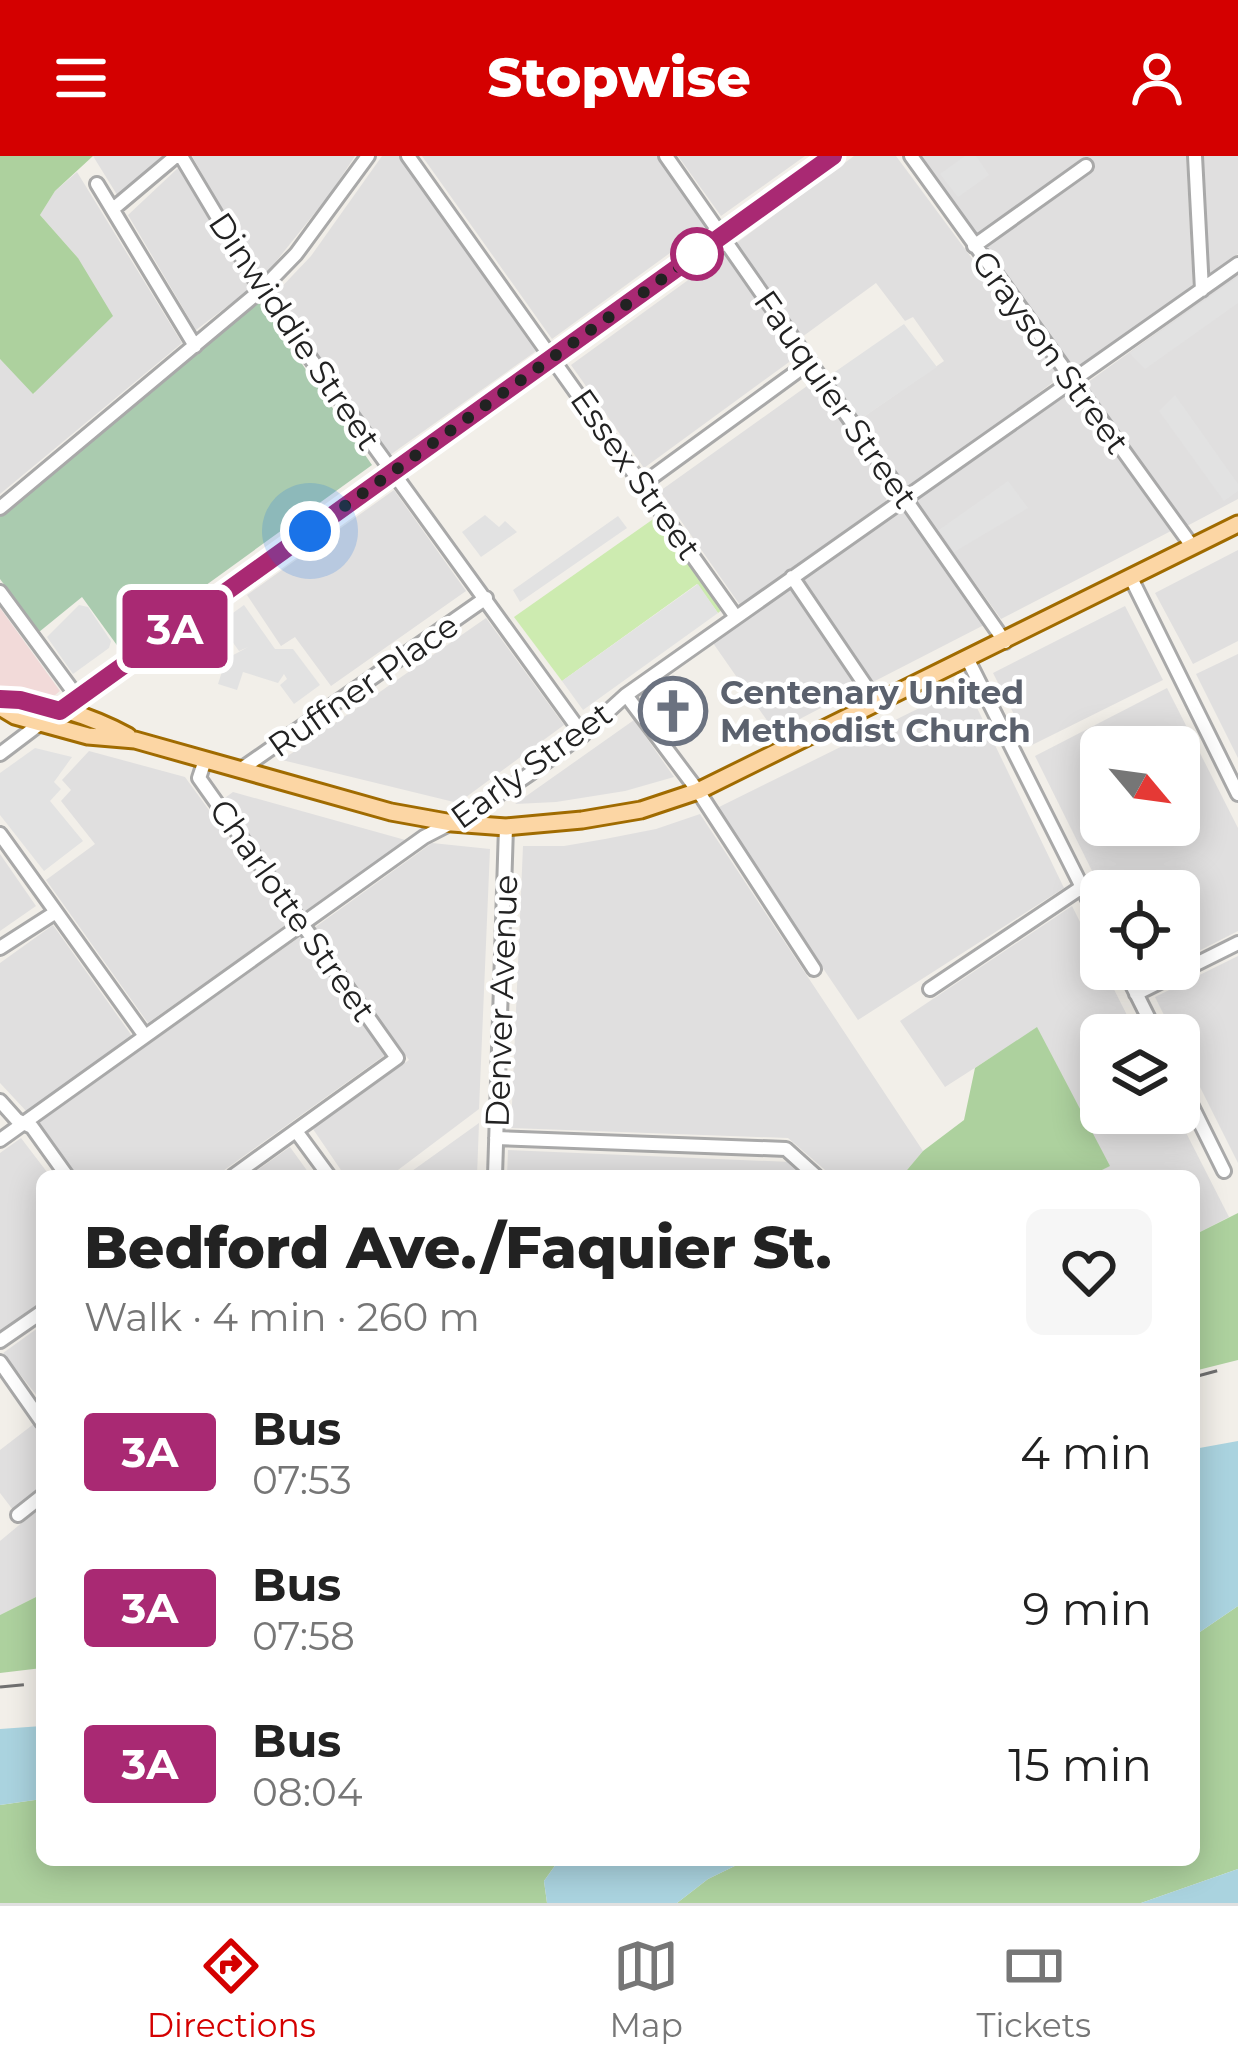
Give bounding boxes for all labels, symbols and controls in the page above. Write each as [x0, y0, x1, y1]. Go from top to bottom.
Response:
icon: menu [48, 45, 114, 111]
text: Stopwise [487, 45, 751, 111]
icon: person [1124, 45, 1190, 111]
street label: Dinwiddie Street [201, 205, 389, 457]
unlabelled marker [672, 229, 722, 279]
street label: Grayson Street [964, 243, 1138, 461]
street label: Fauquier Street [746, 282, 926, 516]
street label: Essex Street [562, 381, 710, 567]
your location [280, 501, 340, 561]
line badge: 3A [121, 590, 229, 668]
text: 3A [146, 603, 204, 655]
street label: Ruffner Place [260, 605, 466, 765]
place label: Centenary United Methodist Church [720, 672, 1031, 750]
church icon: Centenary United Methodist Church [638, 676, 708, 746]
street label: Early Street [443, 693, 619, 837]
north arrow [1080, 726, 1200, 846]
map controls [1080, 726, 1200, 1134]
street label: Charlotte Street [202, 791, 384, 1029]
button: locate [1080, 870, 1200, 990]
street label: Denver Avenue [477, 874, 525, 1128]
button: layers [1080, 1014, 1200, 1134]
button: heart [1026, 1209, 1152, 1335]
text: Bedford Ave./Faquier St. [84, 1213, 832, 1282]
text: Walk · 4 min · 260 m [84, 1293, 480, 1341]
text: Bus [252, 1401, 341, 1456]
text: 4 min [1020, 1425, 1152, 1480]
text: 3A [121, 1426, 179, 1478]
text: 07:53 [252, 1456, 352, 1504]
text: Bus [252, 1557, 341, 1612]
text: 9 min [1023, 1581, 1152, 1636]
text: 3A [121, 1582, 179, 1634]
text: 07:58 [252, 1612, 355, 1660]
text: Bus [252, 1713, 341, 1768]
text: 15 min [1008, 1737, 1152, 1792]
text: 3A [121, 1738, 179, 1790]
text: 08:04 [252, 1768, 363, 1816]
tab: Directions [147, 1933, 316, 2045]
tab: Map [610, 1933, 683, 2045]
tab: Tickets [977, 1933, 1091, 2045]

